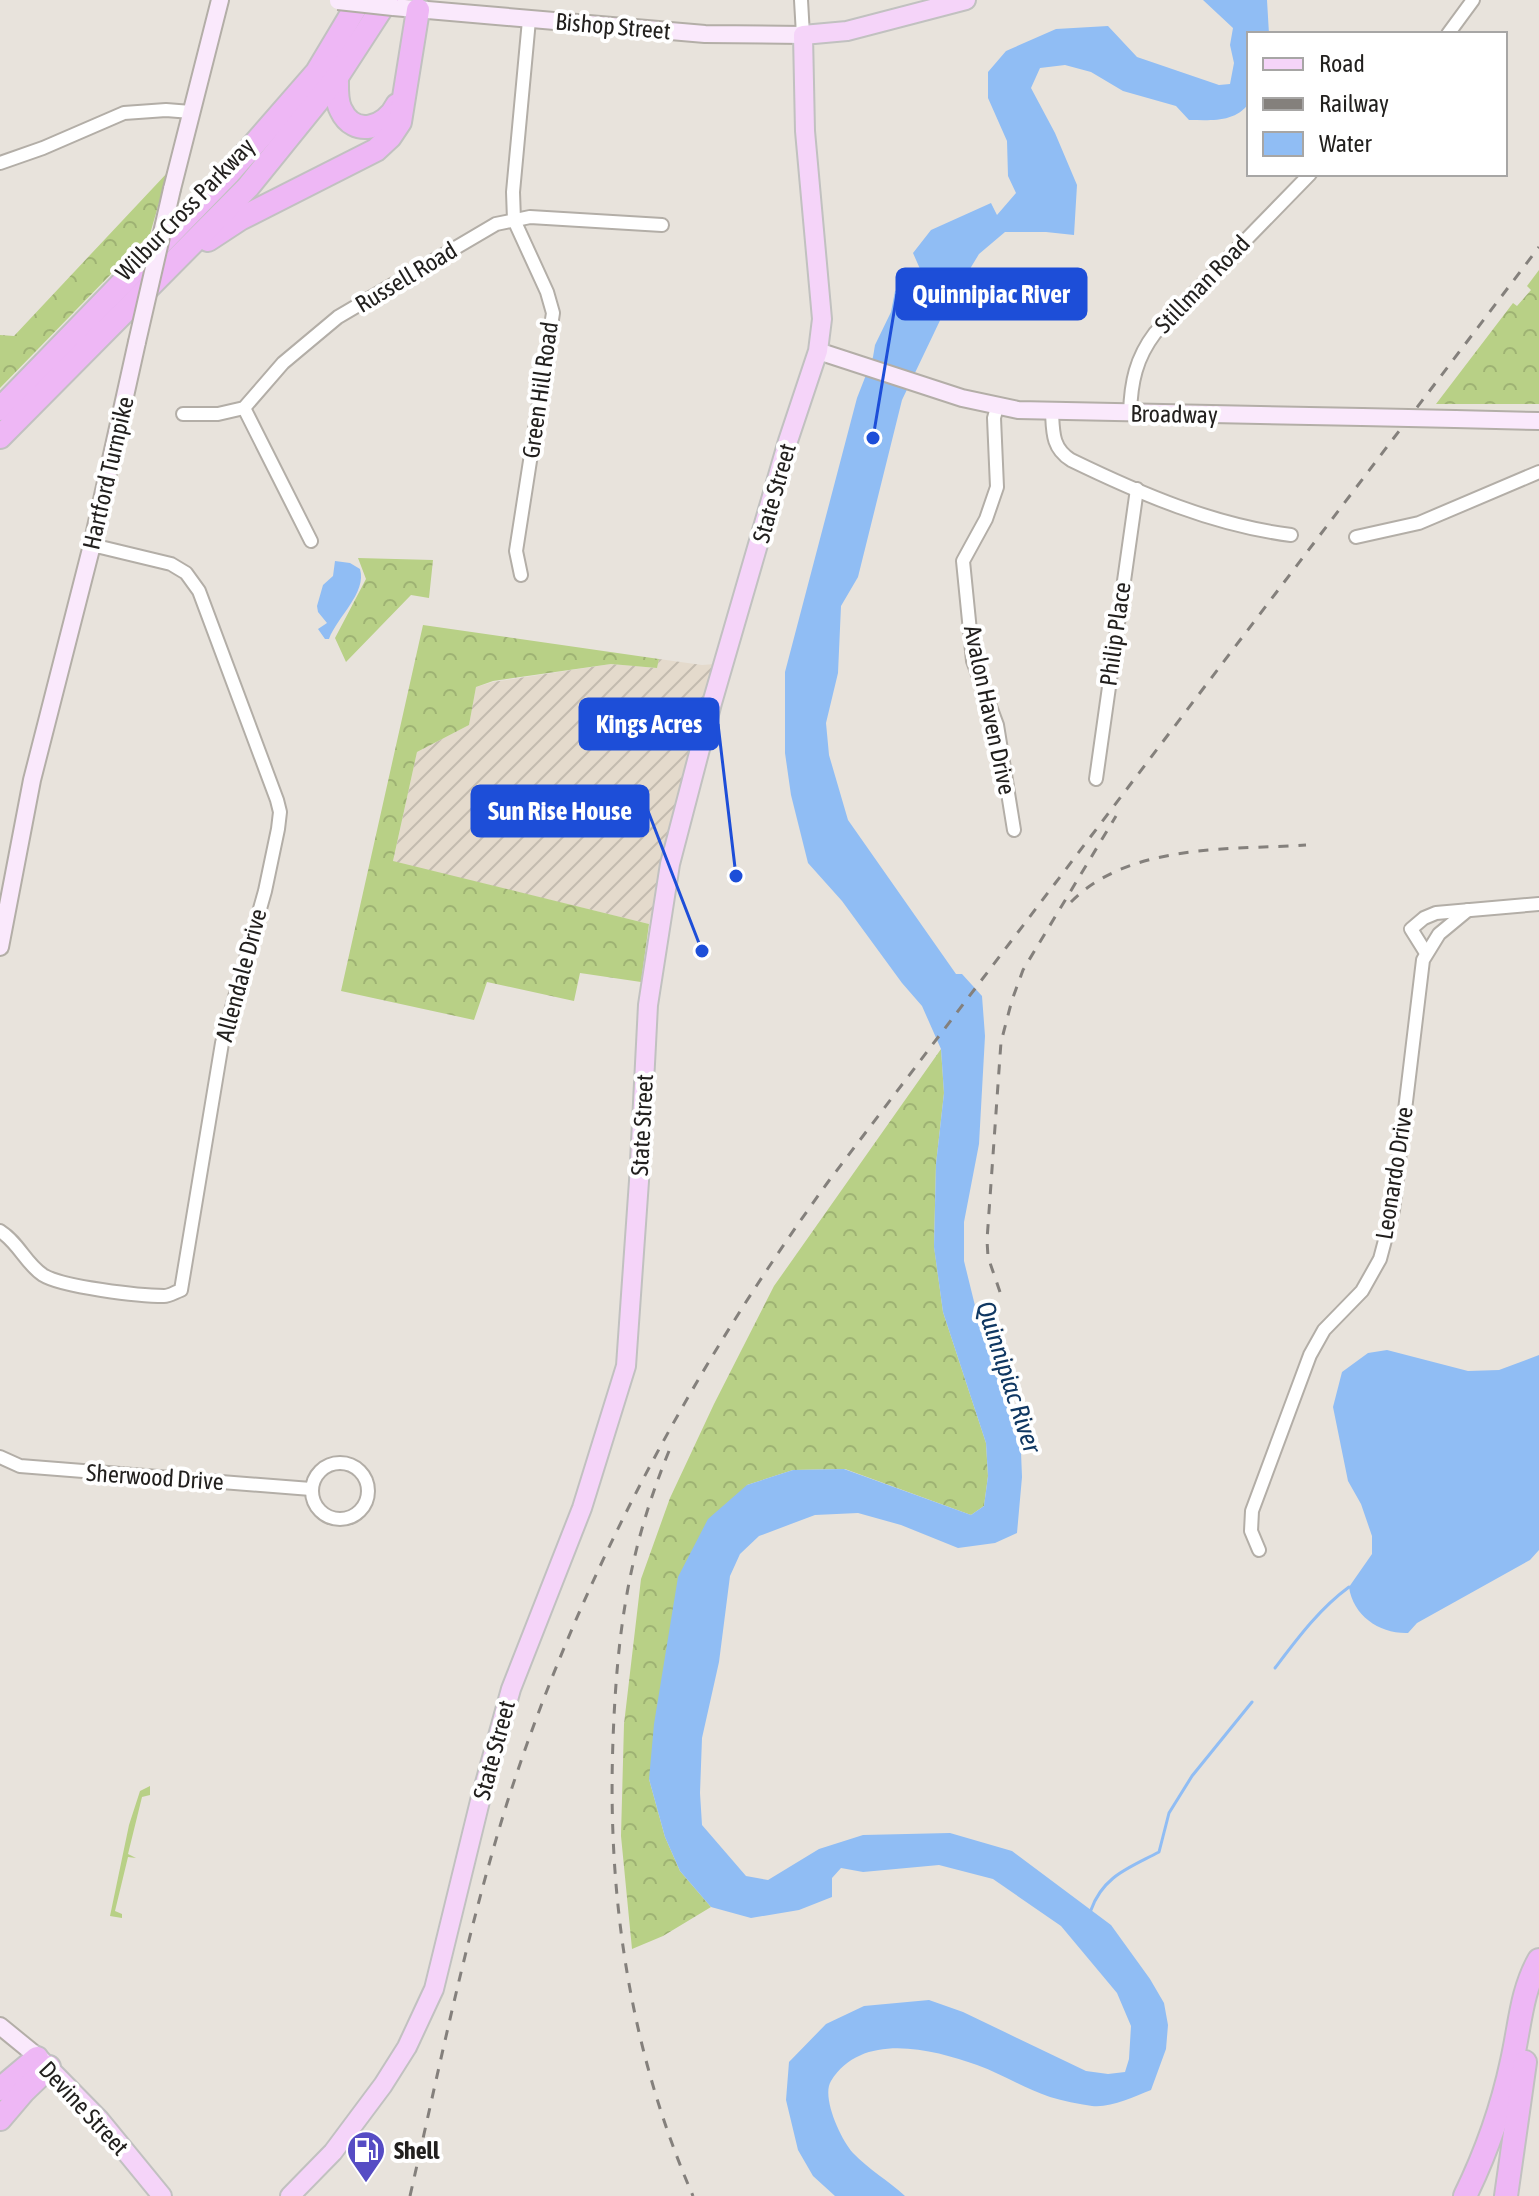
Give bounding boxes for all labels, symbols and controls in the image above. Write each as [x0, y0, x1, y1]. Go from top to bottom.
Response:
street label: Bishop Street [554, 8, 672, 44]
legend [1247, 32, 1507, 176]
text: Road [1319, 50, 1365, 77]
text: Railway [1319, 90, 1389, 117]
text: Water [1319, 130, 1372, 157]
street label: Wilbur Cross Parkway [110, 132, 260, 286]
street label: Stillman Road [1149, 230, 1255, 338]
street label: Russell Road [351, 236, 461, 318]
callout: Quinnipiac River [897, 269, 1086, 319]
text: Quinnipiac River [912, 279, 1071, 309]
street label: Green Hill Road [517, 320, 563, 460]
street label: Hartford Turnpike [77, 394, 139, 552]
street label: Broadway [1130, 400, 1218, 428]
street label: State Street [747, 440, 801, 546]
street label: Philip Place [1094, 580, 1136, 688]
street label: Avalon Haven Drive [959, 623, 1021, 797]
callout: Kings Acres [580, 699, 718, 749]
text: Kings Acres [596, 709, 702, 739]
callout: Sun Rise House [472, 786, 648, 836]
text: Sun Rise House [488, 796, 632, 826]
street label: Allendale Drive [210, 906, 272, 1044]
street label: State Street [626, 1073, 658, 1176]
street label: Leonardo Drive [1370, 1105, 1418, 1241]
water label: Quinnipiac River [970, 1298, 1048, 1458]
street label: Sherwood Drive [85, 1459, 225, 1495]
street label: State Street [468, 1697, 520, 1803]
street label: Devine Street [34, 2056, 134, 2160]
fuel station icon: Shell [345, 2129, 387, 2184]
place label: Shell [394, 2137, 440, 2164]

